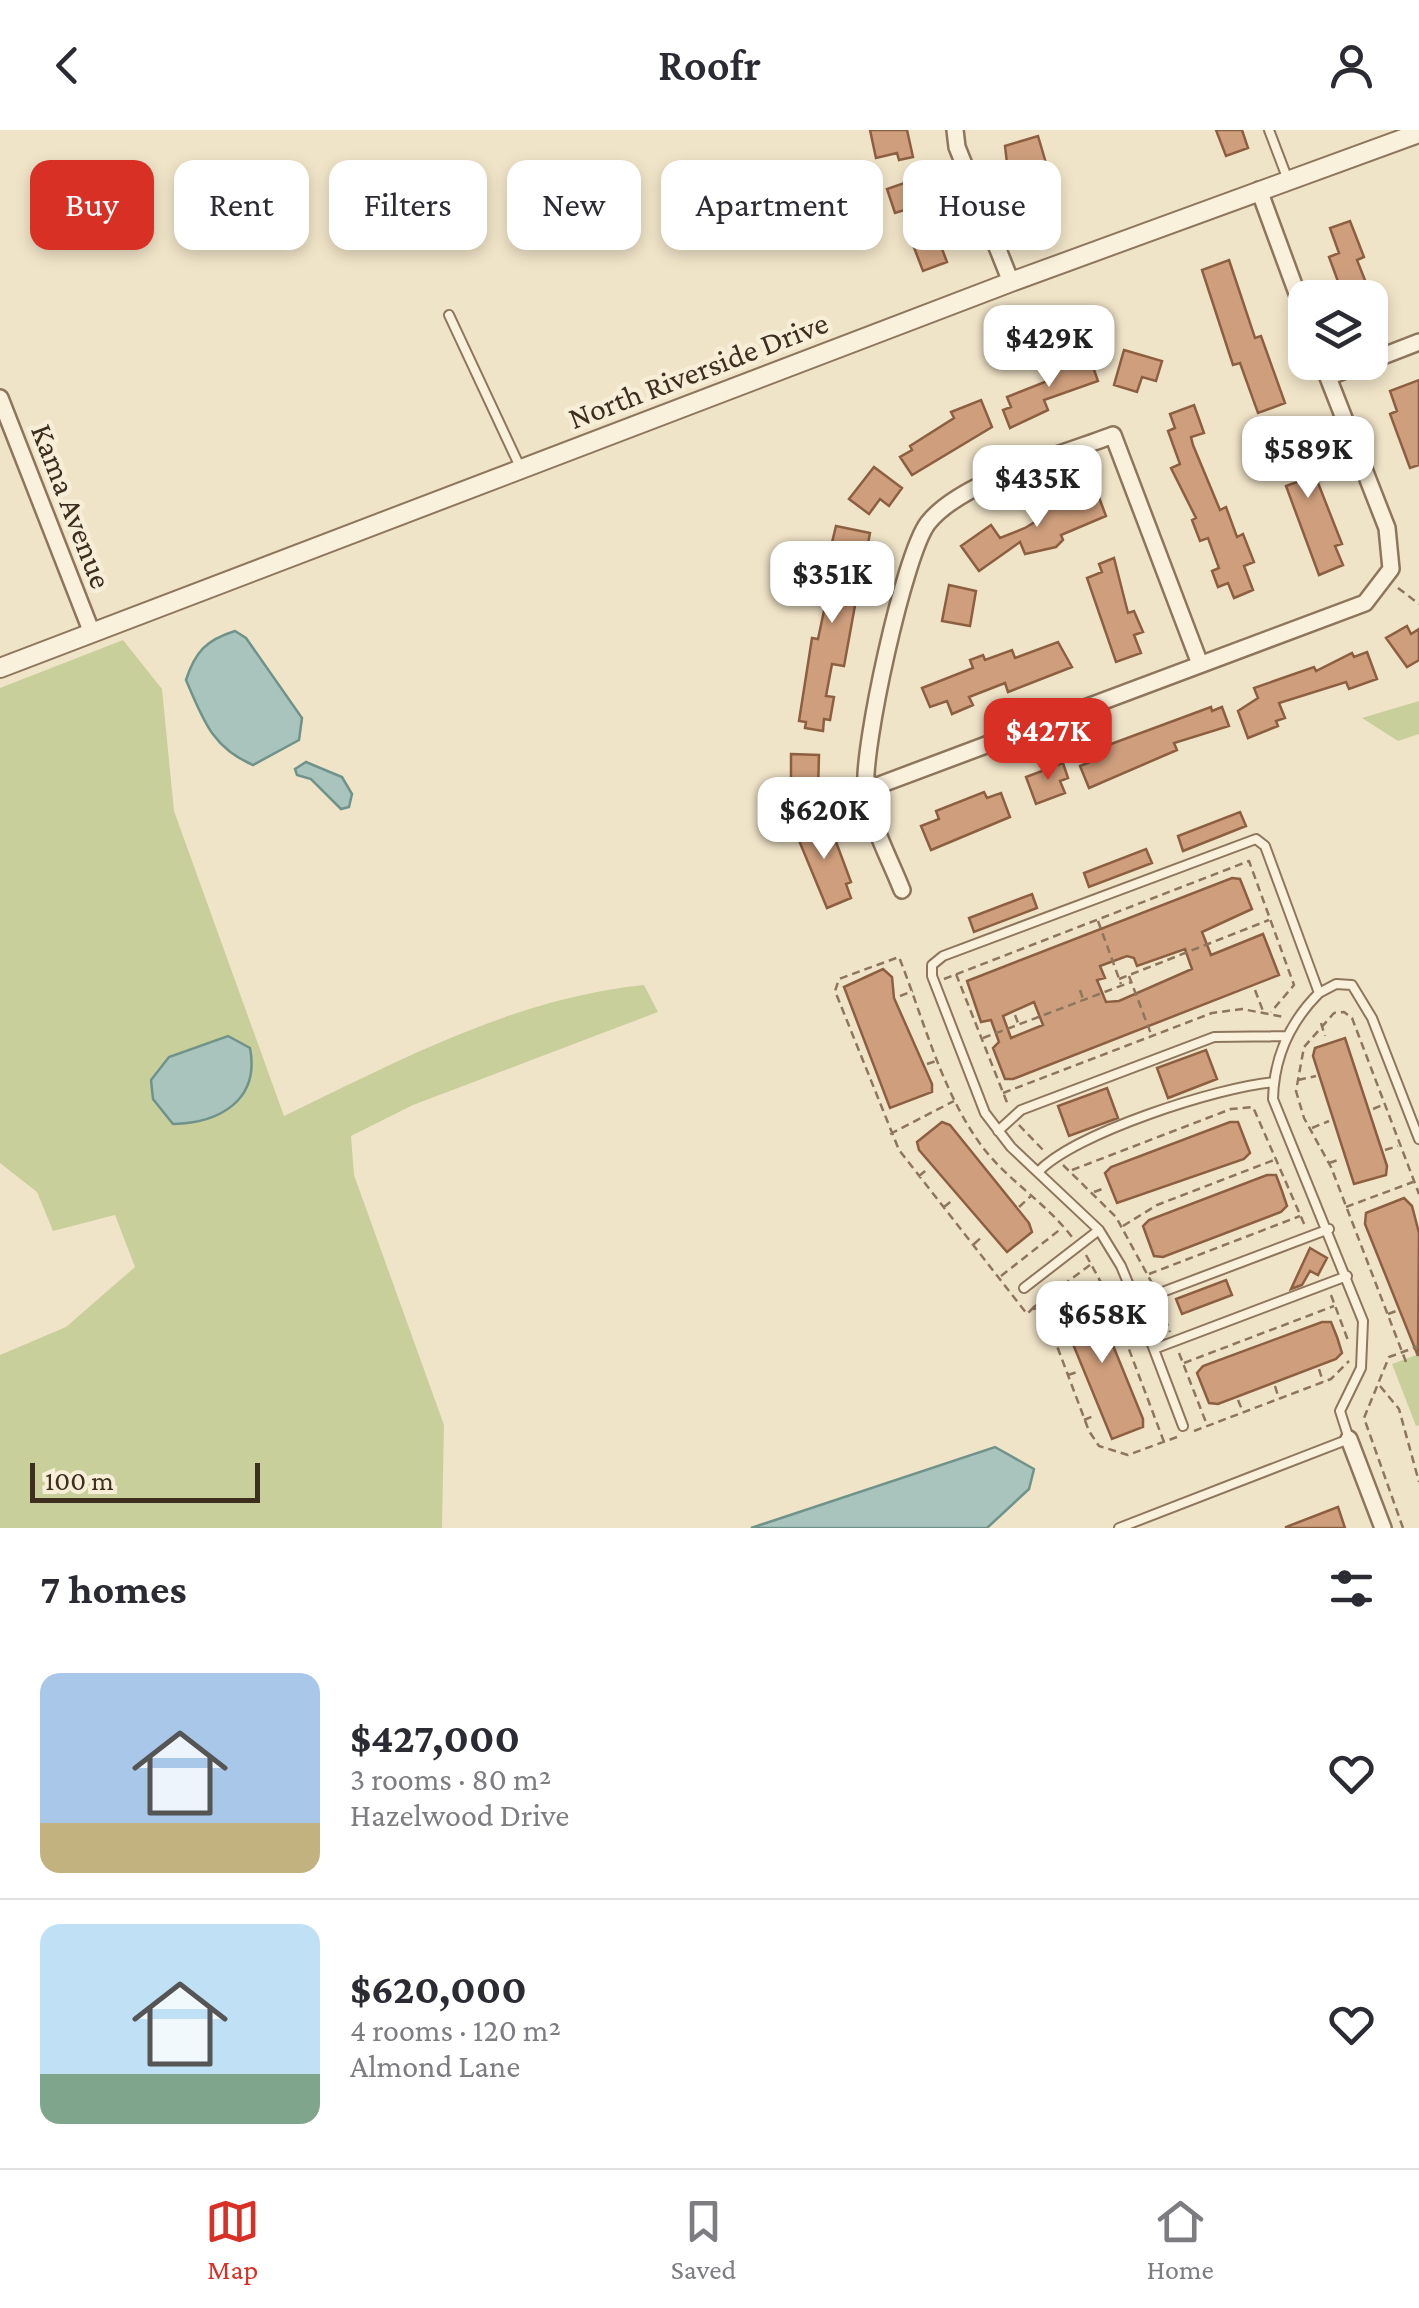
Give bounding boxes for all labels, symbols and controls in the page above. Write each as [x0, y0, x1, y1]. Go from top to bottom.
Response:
icon: back [40, 38, 95, 93]
icon: person [1324, 38, 1379, 93]
text: Roofr [658, 40, 761, 90]
chip: Buy [30, 160, 154, 250]
chip: Rent [174, 160, 309, 250]
chip: Filters [329, 160, 487, 250]
chip: New [507, 160, 641, 250]
chip: Apartment [661, 160, 883, 250]
chip: House [903, 160, 1061, 250]
map controls [1288, 280, 1388, 380]
button: layers [1288, 280, 1388, 380]
street label: North Riverside Drive [563, 304, 833, 436]
pin: $429K [979, 305, 1119, 390]
text: $429K [1005, 319, 1093, 355]
pin: $589K [1238, 416, 1378, 501]
street label: Kama Avenue [24, 418, 120, 594]
text: $589K [1264, 430, 1352, 466]
pin: $435K [967, 445, 1107, 530]
text: $435K [995, 459, 1079, 495]
pin: $351K [762, 541, 902, 626]
text: $351K [792, 555, 872, 591]
pin: $427K [978, 698, 1118, 783]
text: $427K [1006, 712, 1090, 748]
pin: $620K [754, 777, 894, 862]
text: $620K [780, 791, 868, 827]
pin: $658K [1032, 1281, 1172, 1366]
text: $658K [1058, 1295, 1146, 1331]
scale bar [30, 1458, 260, 1502]
text: 100 m [45, 1465, 114, 1496]
icon: filters [1324, 1561, 1379, 1616]
text: 7 homes [40, 1565, 187, 1612]
icon: home [120, 1713, 240, 1833]
text: $427,000 [350, 1714, 520, 1761]
icon: heart [1324, 1746, 1379, 1801]
text: 3 rooms · 80 m² [350, 1761, 551, 1797]
text: Hazelwood Drive [350, 1797, 569, 1833]
icon: home [120, 1964, 240, 2084]
text: $620,000 [350, 1965, 527, 2012]
icon: heart [1324, 1997, 1379, 2052]
text: 4 rooms · 120 m² [350, 2012, 561, 2048]
text: Almond Lane [350, 2048, 520, 2084]
tab: Map [205, 2194, 260, 2285]
tab: Saved [671, 2194, 736, 2285]
tab: Home [1147, 2194, 1214, 2285]

